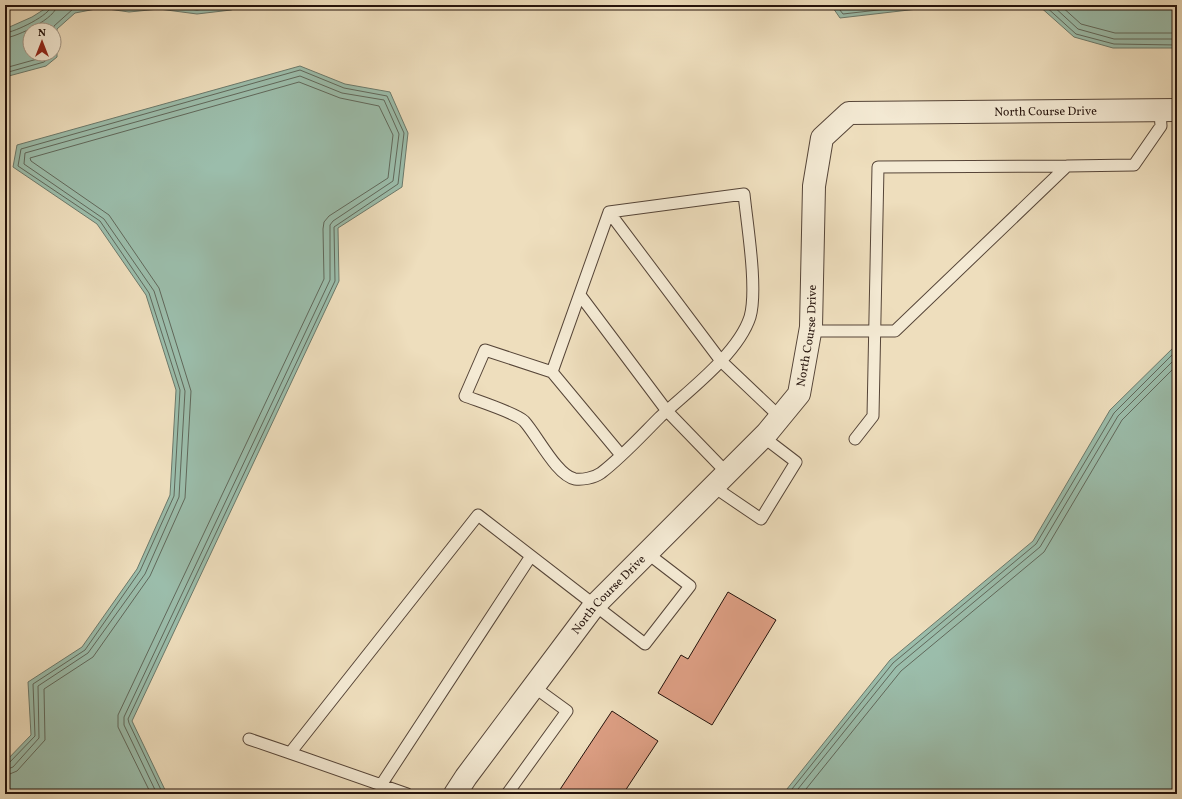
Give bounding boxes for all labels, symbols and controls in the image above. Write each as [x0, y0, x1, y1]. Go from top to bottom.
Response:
north arrow [22, 22, 62, 62]
text: N [38, 26, 46, 41]
street label: North Course Drive [994, 104, 1097, 121]
street label: North Course Drive [793, 284, 821, 388]
street label: North Course Drive [568, 552, 650, 638]

